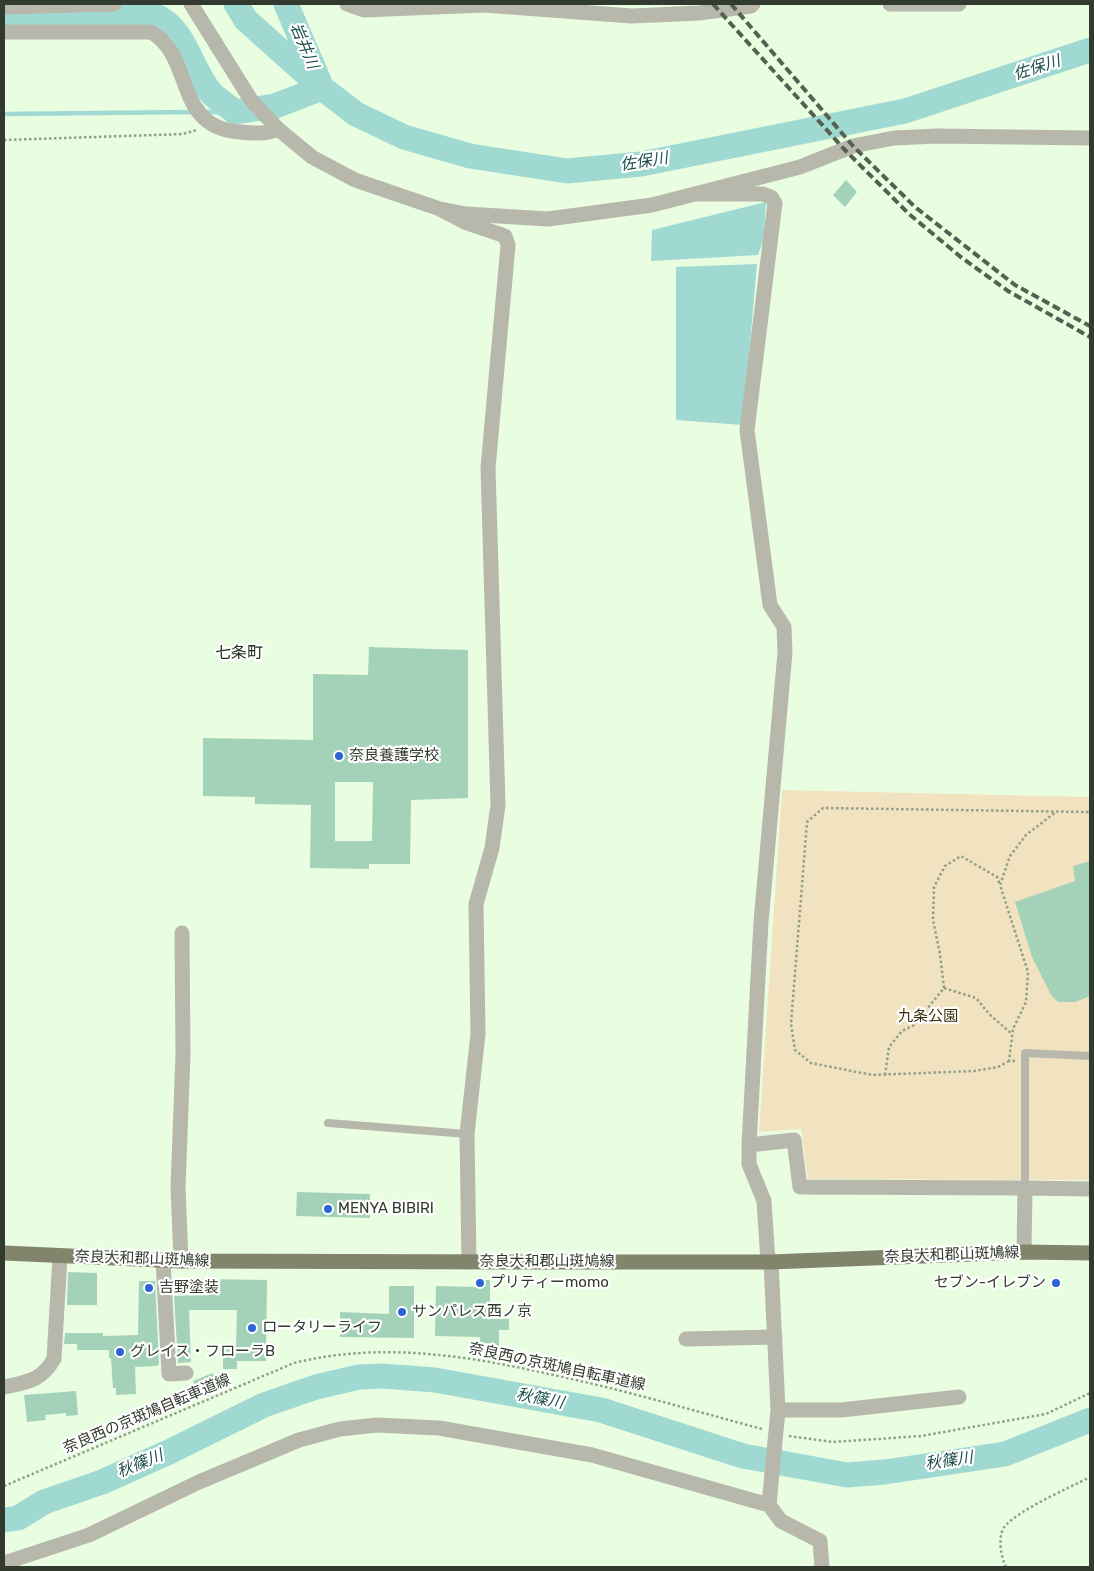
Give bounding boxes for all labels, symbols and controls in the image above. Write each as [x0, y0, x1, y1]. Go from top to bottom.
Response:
water label: 岩井川 [286, 20, 322, 72]
water label: 佐保川 [1011, 51, 1063, 85]
water label: 佐保川 [619, 149, 669, 175]
district label: 七条町 [215, 643, 263, 663]
place label: 奈良養護学校 [349, 747, 439, 765]
marker: 奈良養護学校 [333, 750, 345, 762]
park label: 九条公園 [898, 1008, 958, 1026]
place label: MENYA BIBIRI [338, 1200, 434, 1218]
marker: MENYA BIBIRI [322, 1203, 334, 1215]
street label: 奈良大和郡山斑鳩線 [884, 1244, 1020, 1266]
street label: 奈良大和郡山斑鳩線 [74, 1248, 210, 1270]
street label: 奈良大和郡山斑鳩線 [480, 1253, 614, 1271]
place label: プリティーmomo [490, 1274, 609, 1292]
place label: セブン-イレブン [934, 1274, 1046, 1292]
marker: プリティーmomo [474, 1277, 486, 1289]
marker: セブン-イレブン [1050, 1277, 1062, 1289]
place label: 吉野塗装 [159, 1279, 219, 1297]
marker: 吉野塗装 [143, 1282, 155, 1294]
place label: サンパレス西ノ京 [412, 1303, 532, 1321]
marker: サンパレス西ノ京 [396, 1306, 408, 1318]
place label: ロータリーライフ [262, 1319, 382, 1337]
marker: ロータリーライフ [246, 1322, 258, 1334]
street label: 奈良西の京斑鳩自転車道線 [467, 1339, 647, 1395]
place label: グレイス・フローラB [130, 1343, 275, 1361]
marker: グレイス・フローラB [114, 1346, 126, 1358]
street label: 奈良西の京斑鳩自転車道線 [61, 1371, 233, 1457]
water label: 秋篠川 [515, 1385, 565, 1413]
water label: 秋篠川 [114, 1446, 166, 1482]
water label: 秋篠川 [924, 1448, 974, 1474]

